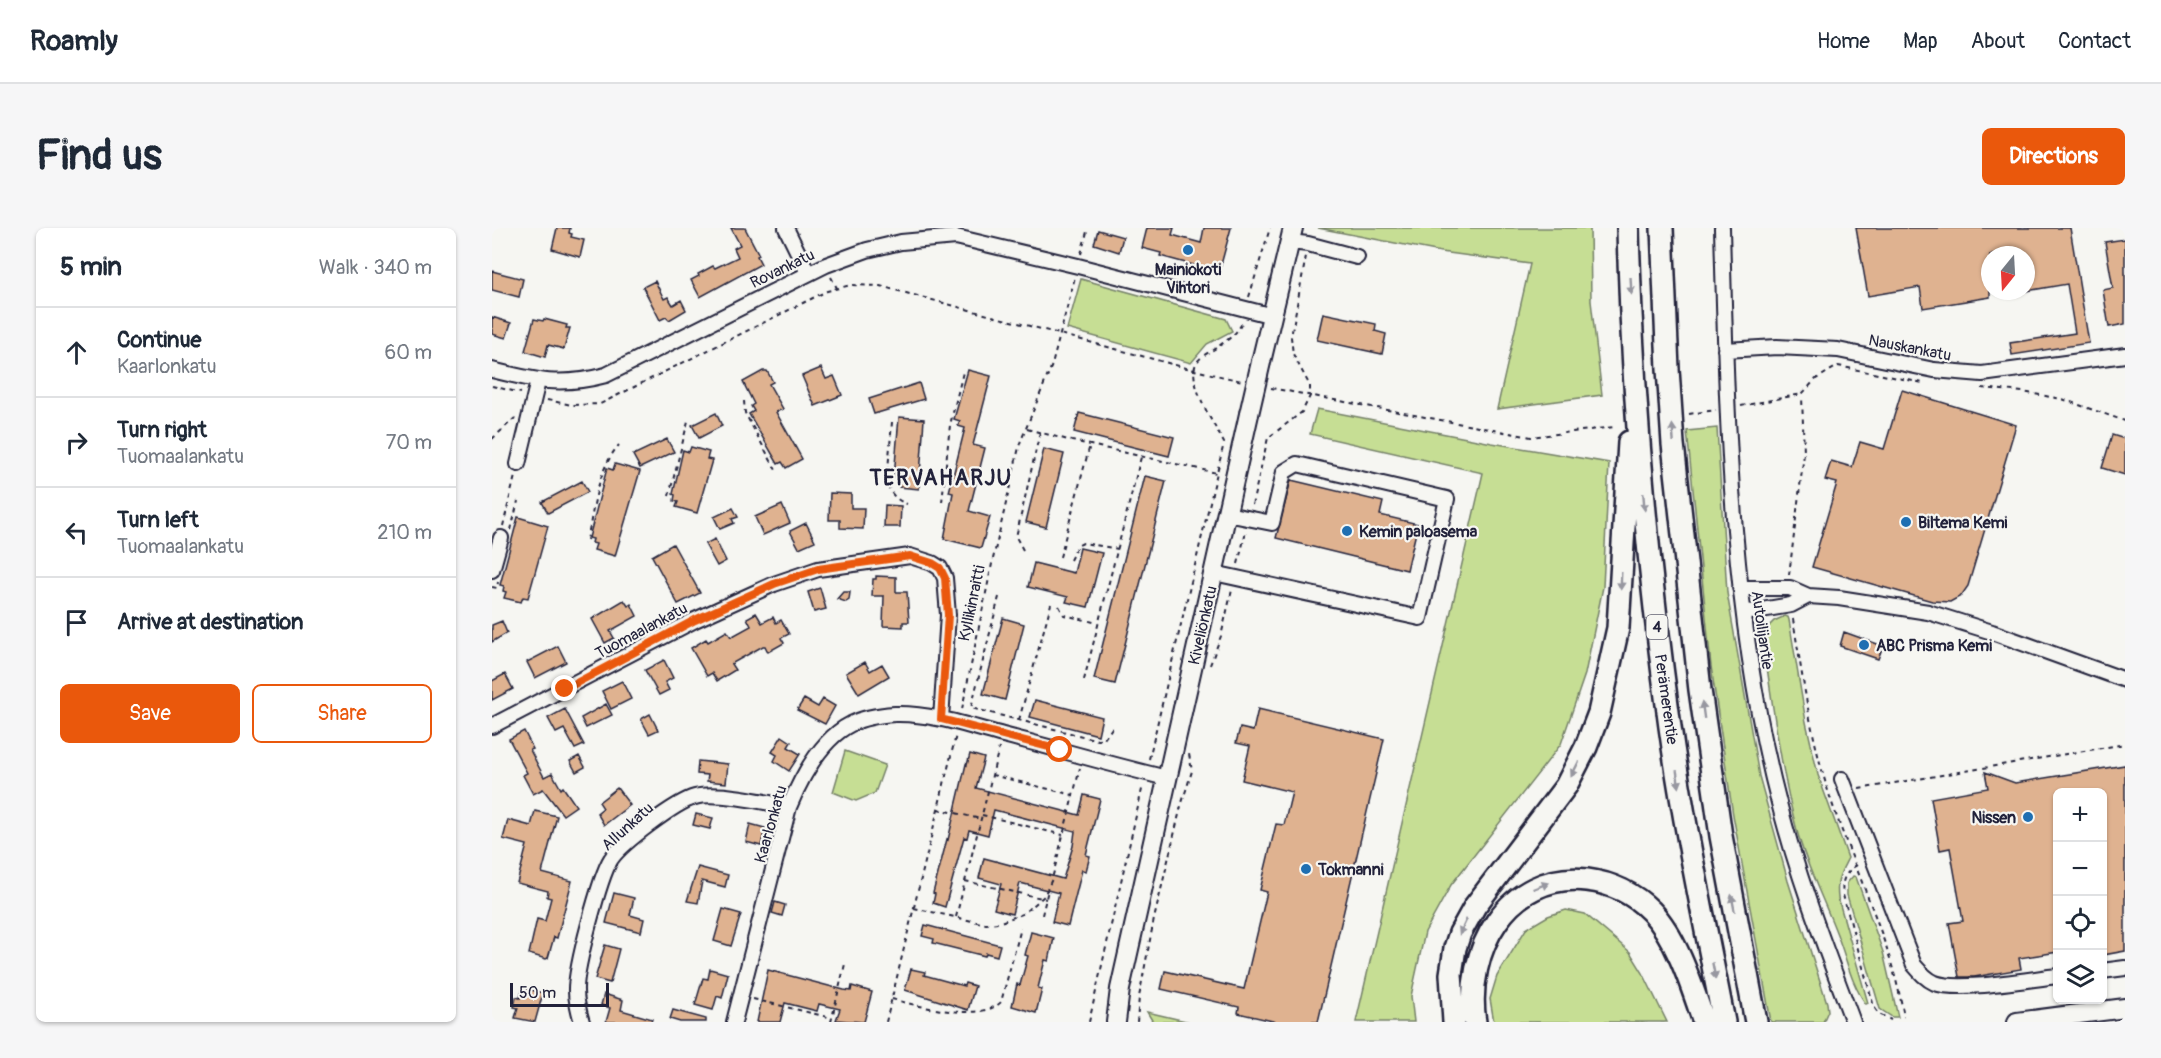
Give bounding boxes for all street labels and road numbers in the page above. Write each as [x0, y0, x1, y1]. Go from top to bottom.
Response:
street label: Rovankatu [747, 245, 818, 293]
street label: Nauskankatu [1867, 330, 1953, 366]
street label: Kyllikinraitti [954, 563, 990, 643]
street label: Kiveliönkatu [1184, 584, 1222, 667]
street label: Autoilijantie [1747, 589, 1777, 671]
street label: Tuomaalankatu [592, 598, 691, 664]
road number: 4 [1646, 615, 1668, 639]
street label: Perämerentie [1650, 653, 1682, 746]
street label: Kaarlonkatu [750, 783, 792, 865]
street label: Allunkatu [597, 798, 658, 855]

